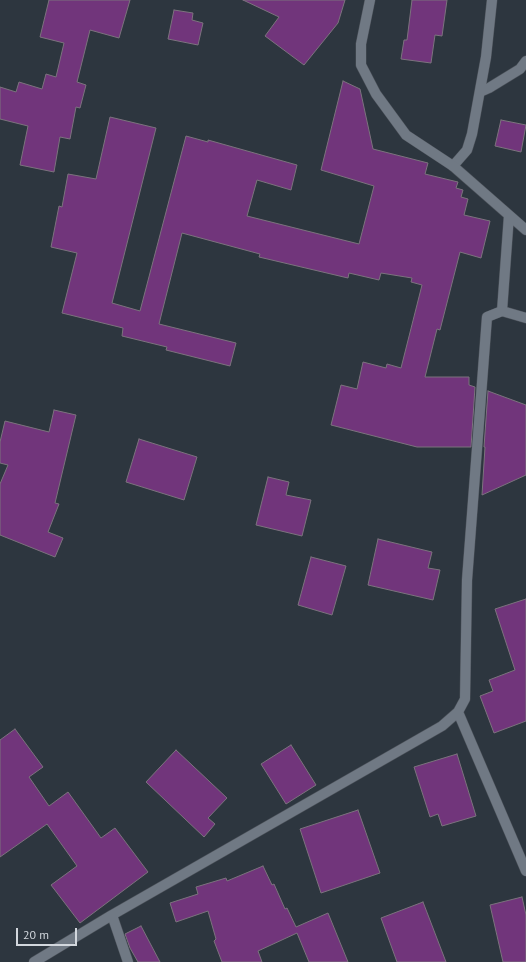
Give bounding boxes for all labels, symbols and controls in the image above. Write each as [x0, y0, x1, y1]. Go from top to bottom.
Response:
scale bar [18, 920, 79, 946]
text: 20 m [23, 927, 49, 942]

